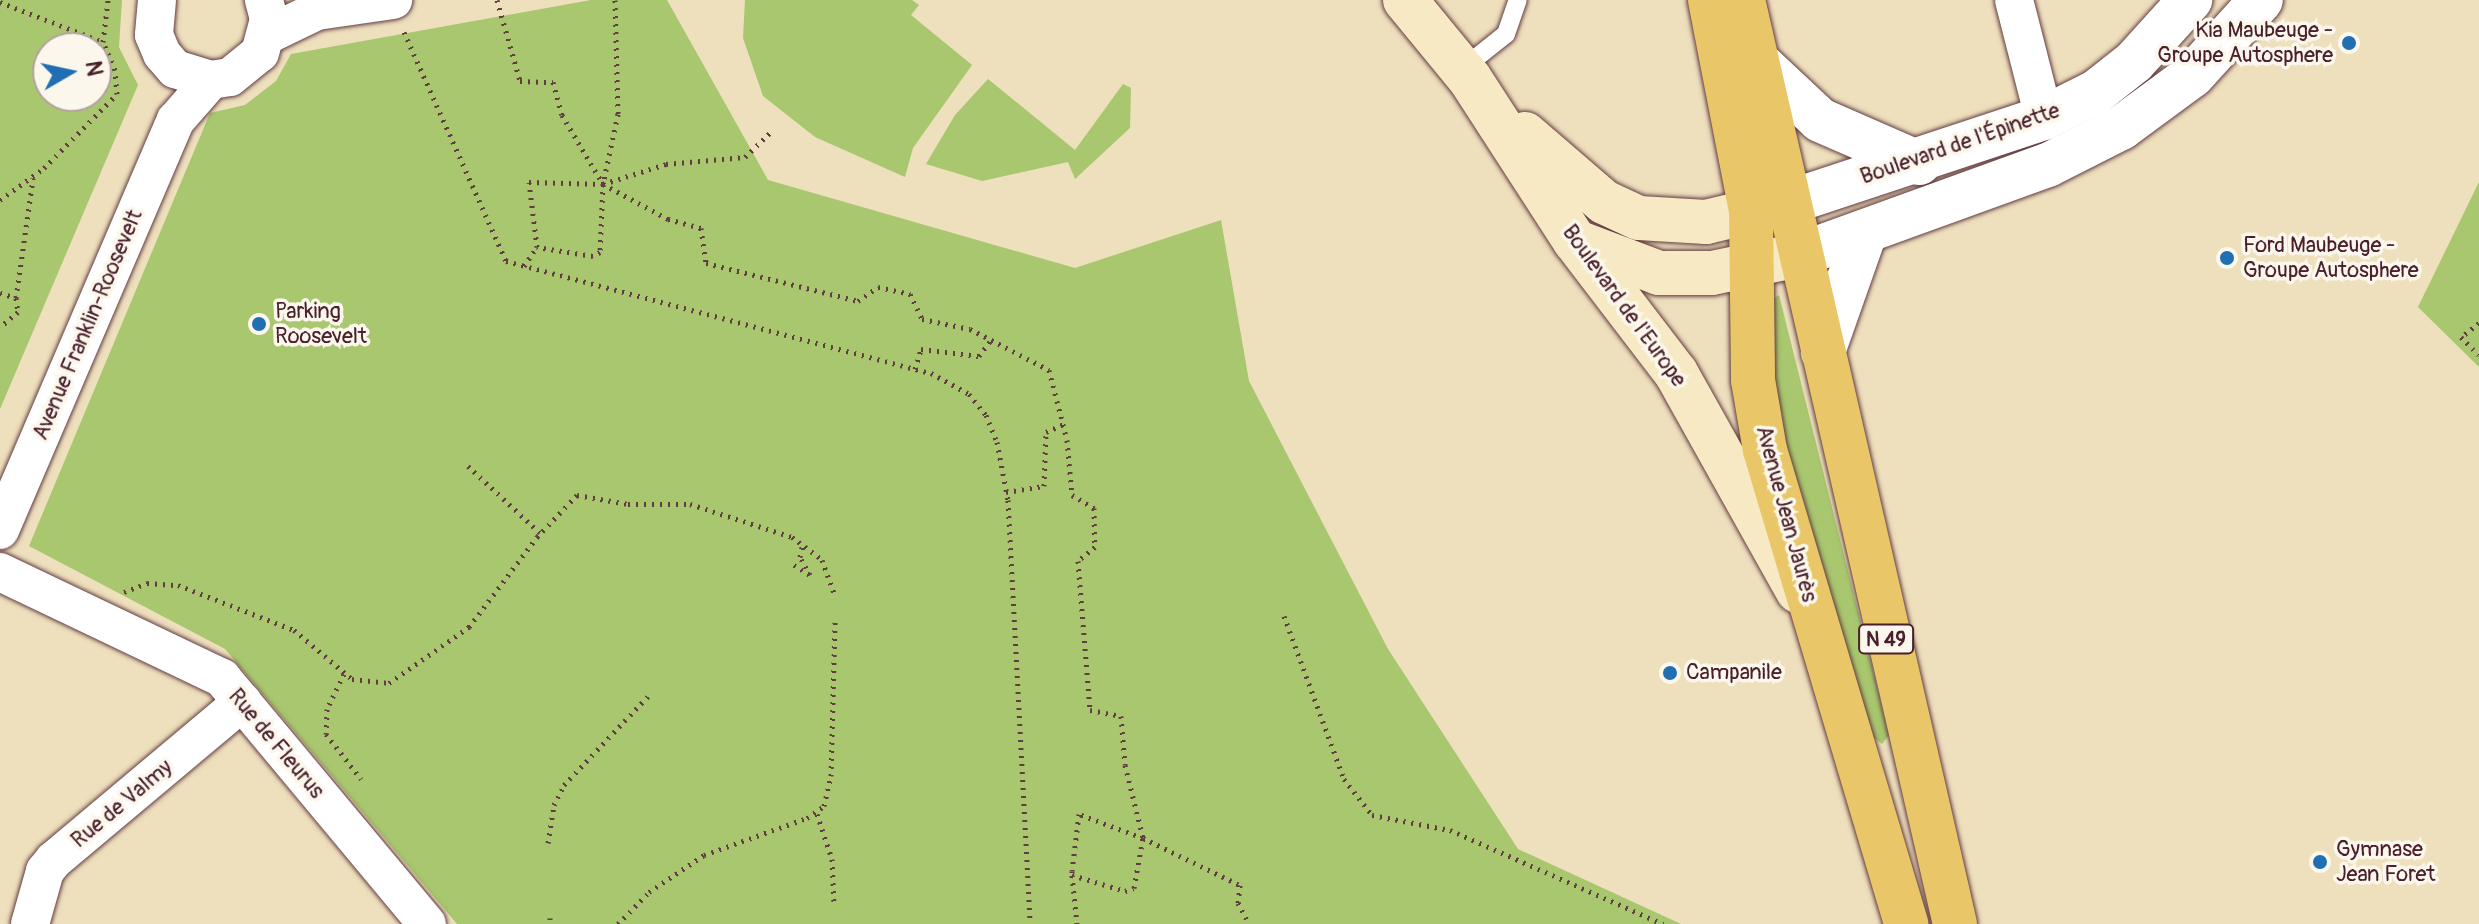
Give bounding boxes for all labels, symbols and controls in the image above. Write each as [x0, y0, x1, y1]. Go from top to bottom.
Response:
place label: Kia Maubeuge - Groupe Autosphere [2157, 17, 2333, 68]
north arrow [32, 32, 112, 112]
marker: Kia Maubeuge - Groupe Autosphere [2340, 34, 2358, 52]
text: N [79, 59, 109, 78]
street label: Boulevard de l'Épinette [1857, 97, 2063, 191]
street label: Avenue Franklin-Roosevelt [28, 206, 148, 444]
street label: Boulevard de l'Europe [1556, 220, 1692, 392]
place label: Ford Maubeuge - Groupe Autosphere [2243, 232, 2419, 284]
marker: Ford Maubeuge - Groupe Autosphere [2218, 249, 2236, 267]
place label: Parking Roosevelt [275, 298, 367, 350]
marker: Parking Roosevelt [250, 315, 268, 333]
street label: Avenue Jean Jaurès [1750, 423, 1822, 605]
road number: N 49 [1858, 623, 1914, 655]
place label: Campanile [1686, 660, 1782, 686]
marker: Campanile [1661, 664, 1679, 682]
street label: Rue de Fleurus [222, 684, 330, 804]
street label: Rue de Valmy [66, 754, 178, 854]
place label: Gymnase Jean Foret [2336, 836, 2435, 888]
marker: Gymnase Jean Foret [2311, 853, 2329, 871]

